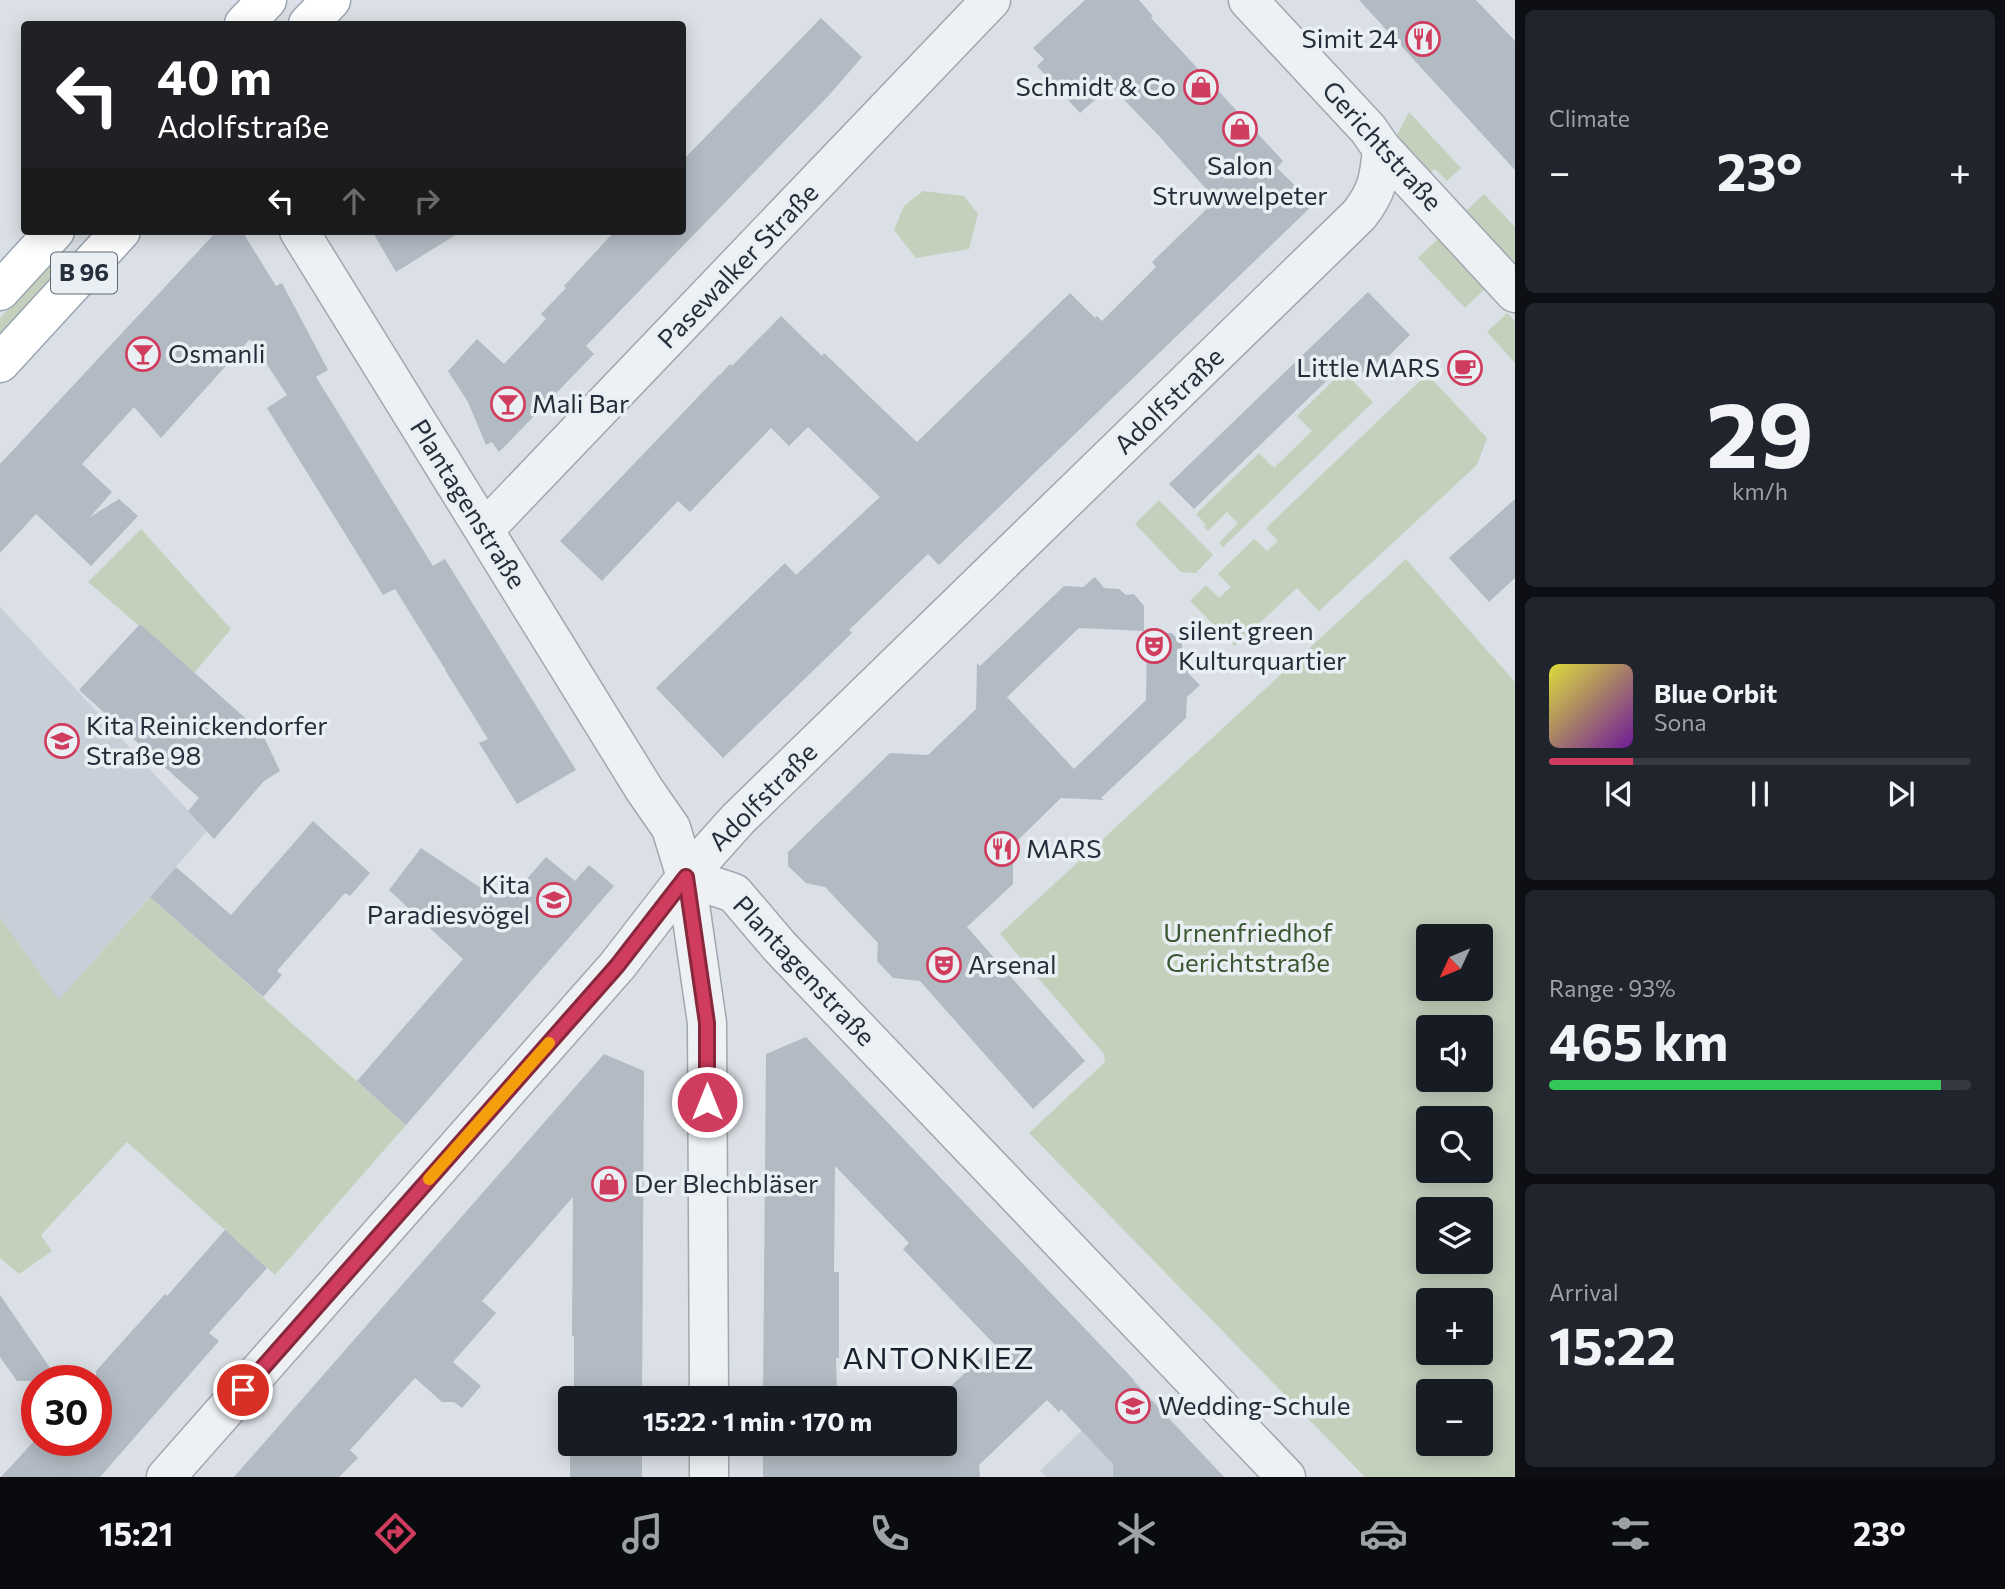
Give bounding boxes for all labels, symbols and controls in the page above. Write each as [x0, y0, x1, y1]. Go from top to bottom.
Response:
restaurant icon: Simit 24 [1404, 20, 1442, 58]
place label: Simit 24 [1301, 22, 1398, 53]
text: 40 m [157, 45, 272, 105]
icon: left [42, 49, 133, 140]
shop icon: Schmidt & Co [1182, 68, 1220, 106]
place label: Schmidt & Co [1016, 70, 1176, 101]
street label: Gerichtstraße [1317, 74, 1449, 216]
text: Climate [1549, 104, 1630, 132]
text: Adolfstraße [157, 105, 329, 145]
shop icon: Salon Struwwelpeter [1221, 110, 1259, 148]
text: 23° [1717, 138, 1803, 202]
text: − [1549, 147, 1571, 194]
text: + [1949, 147, 1971, 194]
place label: Salon Struwwelpeter [1152, 149, 1328, 210]
street label: Pasewalker Straße [650, 176, 824, 354]
icon: left [262, 182, 300, 220]
icon: ahead [335, 182, 373, 220]
icon: right [408, 182, 446, 220]
road number: B 96 [51, 252, 117, 294]
bar icon: Osmanli [124, 335, 162, 373]
place label: Osmanli [168, 337, 266, 368]
street label: Adolfstraße [1107, 340, 1229, 460]
cafe icon: Little MARS [1446, 349, 1484, 387]
place label: Little MARS [1296, 351, 1440, 382]
text: 29 [1706, 375, 1814, 487]
bar icon: Mali Bar [489, 385, 527, 423]
place label: Mali Bar [532, 387, 629, 418]
street label: Plantagenstraße [405, 413, 534, 594]
text: km/h [1732, 477, 1788, 505]
place label: silent green Kulturquartier [1178, 614, 1347, 675]
theatre icon: silent green Kulturquartier [1135, 627, 1173, 665]
text: Blue Orbit [1654, 677, 1777, 708]
text: Sona [1654, 708, 1706, 736]
place label: Kita Reinickendorfer Straße 98 [86, 709, 328, 770]
school or university icon: Kita Reinickendorfer Straße 98 [43, 722, 81, 760]
street label: Adolfstraße [701, 735, 822, 856]
icon: previous [1600, 775, 1638, 813]
icon: pause [1741, 775, 1779, 813]
icon: next [1882, 775, 1920, 813]
restaurant icon: MARS [983, 830, 1021, 868]
place label: MARS [1026, 832, 1102, 863]
place label: Kita Paradiesvögel [367, 868, 530, 929]
school or university icon: Kita Paradiesvögel [535, 881, 573, 919]
street label: Plantagenstraße [728, 889, 882, 1051]
park label: Urnenfriedhof Gerichtstraße [1163, 916, 1333, 977]
north arrow [1416, 924, 1493, 1001]
map controls [1416, 924, 1493, 1456]
theatre icon: Arsenal [925, 946, 963, 984]
place label: Arsenal [968, 948, 1057, 979]
text: Range · 93% [1549, 974, 1675, 1002]
text: 465 km [1549, 1008, 1728, 1072]
button: sound [1416, 1015, 1493, 1092]
position arrow [670, 1065, 744, 1139]
button: search [1416, 1106, 1493, 1183]
shop icon: Der Blechbläser [590, 1165, 628, 1203]
place label: Der Blechbläser [634, 1167, 818, 1198]
button: layers [1416, 1197, 1493, 1274]
text: Arrival [1549, 1278, 1619, 1306]
button: + [1416, 1288, 1493, 1365]
text: 15:22 [1549, 1312, 1676, 1376]
district label: ANTONKIEZ [842, 1338, 1036, 1375]
pin [213, 1360, 273, 1420]
speed limit sign: 30 [21, 1365, 112, 1456]
icon: arrive [224, 1371, 262, 1409]
button: − [1416, 1379, 1493, 1456]
school or university icon: Wedding-Schule [1114, 1387, 1152, 1425]
place label: Wedding-Schule [1158, 1389, 1350, 1420]
text: 15:22 · 1 min · 170 m [643, 1405, 872, 1436]
icon: directions [371, 1509, 420, 1558]
icon: music [618, 1509, 667, 1558]
icon: phone [865, 1509, 914, 1558]
icon: climate [1112, 1509, 1161, 1558]
icon: car [1359, 1509, 1408, 1558]
icon: filters [1606, 1509, 1655, 1558]
text: 15:21 [99, 1513, 173, 1553]
text: 23° [1853, 1513, 1906, 1553]

